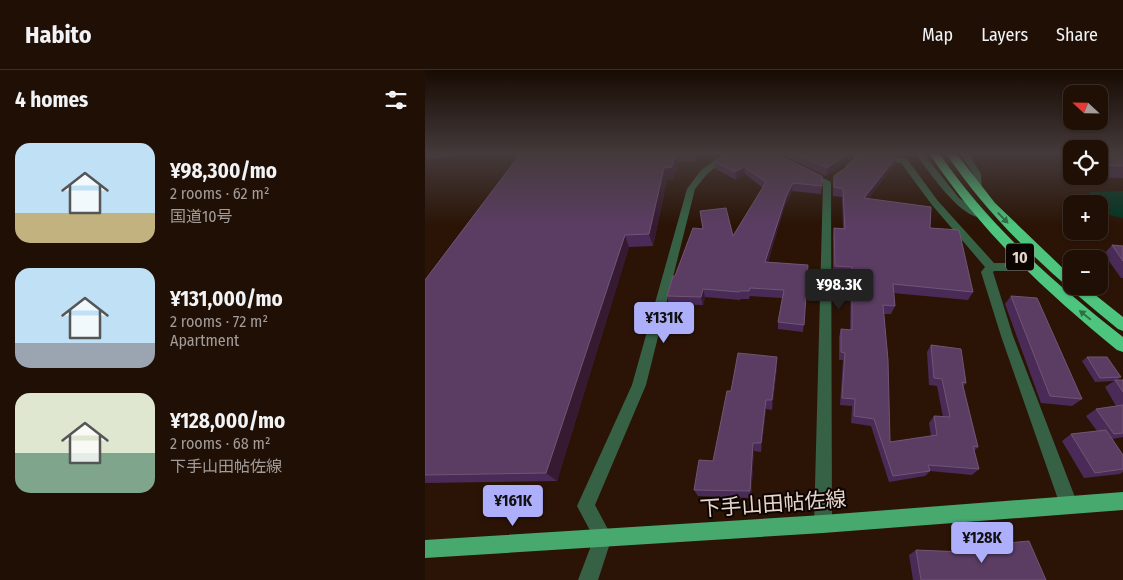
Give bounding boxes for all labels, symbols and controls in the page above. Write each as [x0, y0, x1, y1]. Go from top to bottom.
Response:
text: Habito [25, 21, 91, 49]
text: Map [922, 24, 953, 46]
text: Layers [981, 24, 1028, 46]
text: Share [1056, 24, 1098, 46]
north arrow [1063, 85, 1107, 130]
map controls [1063, 85, 1108, 295]
icon: filters [382, 86, 410, 114]
text: 4 homes [15, 87, 88, 113]
button: locate [1063, 140, 1108, 185]
text: ¥98,300/mo [170, 158, 277, 184]
icon: home [55, 163, 115, 223]
text: 2 rooms · 62 m² [170, 184, 269, 203]
button: + [1063, 195, 1108, 240]
text: 国道10号 [170, 207, 233, 226]
one-way arrow [997, 211, 1009, 223]
road number: 10 [1006, 243, 1034, 270]
button: − [1063, 250, 1108, 295]
pin: ¥98.3K [798, 268, 880, 311]
text: ¥98.3K [816, 275, 862, 294]
text: ¥131,000/mo [170, 286, 283, 312]
icon: home [55, 288, 115, 348]
pin: ¥131K [629, 302, 699, 344]
text: ¥131K [645, 308, 683, 327]
one-way arrow [1079, 310, 1092, 321]
text: 2 rooms · 72 m² [170, 312, 268, 331]
text: Apartment [170, 331, 239, 350]
text: ¥128,000/mo [170, 408, 285, 434]
icon: home [55, 413, 115, 473]
text: 2 rooms · 68 m² [170, 434, 271, 453]
text: 下手山田帖佐線 [170, 457, 282, 476]
pin: ¥161K [478, 484, 548, 527]
street label: 下手山田帖佐線 [699, 486, 847, 522]
text: ¥161K [494, 491, 532, 510]
pin: ¥128K [947, 522, 1017, 564]
text: ¥128K [962, 528, 1002, 547]

